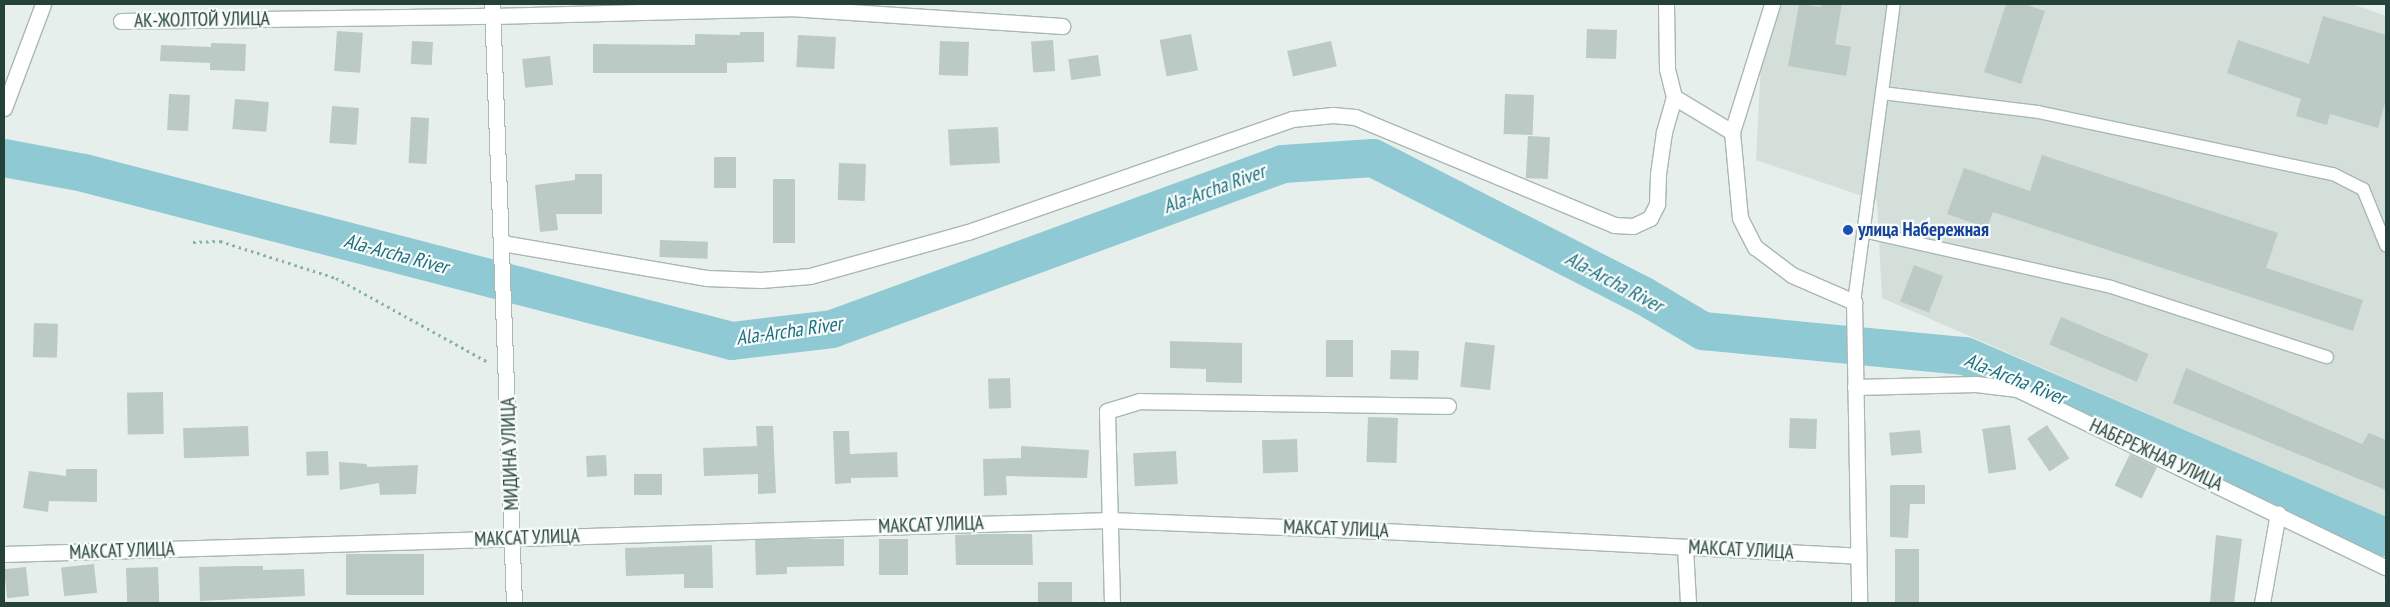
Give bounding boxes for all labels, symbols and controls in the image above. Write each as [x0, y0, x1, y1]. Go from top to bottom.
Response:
street label: АК-ЖОЛТОЙ УЛИЦА [134, 7, 270, 33]
water label: Ala-Archa River [1160, 160, 1268, 218]
place label: улица Набережная [1858, 219, 1989, 241]
marker: улица Набережная [1842, 224, 1854, 236]
water label: Ala-Archa River [342, 229, 450, 279]
water label: Ala-Archa River [1561, 246, 1667, 318]
water label: Ala-Archa River [735, 312, 843, 350]
water label: Ala-Archa River [1961, 348, 2069, 410]
street label: МИДИНА УЛИЦА [497, 397, 523, 511]
street label: НАБЕРЕЖНАЯ УЛИЦА [2086, 414, 2226, 496]
street label: МАКСАТ УЛИЦА [877, 512, 985, 538]
street label: МАКСАТ УЛИЦА [1282, 516, 1390, 542]
street label: МАКСАТ УЛИЦА [473, 525, 581, 551]
street label: МАКСАТ УЛИЦА [1687, 536, 1795, 564]
street label: МАКСАТ УЛИЦА [68, 538, 176, 564]

